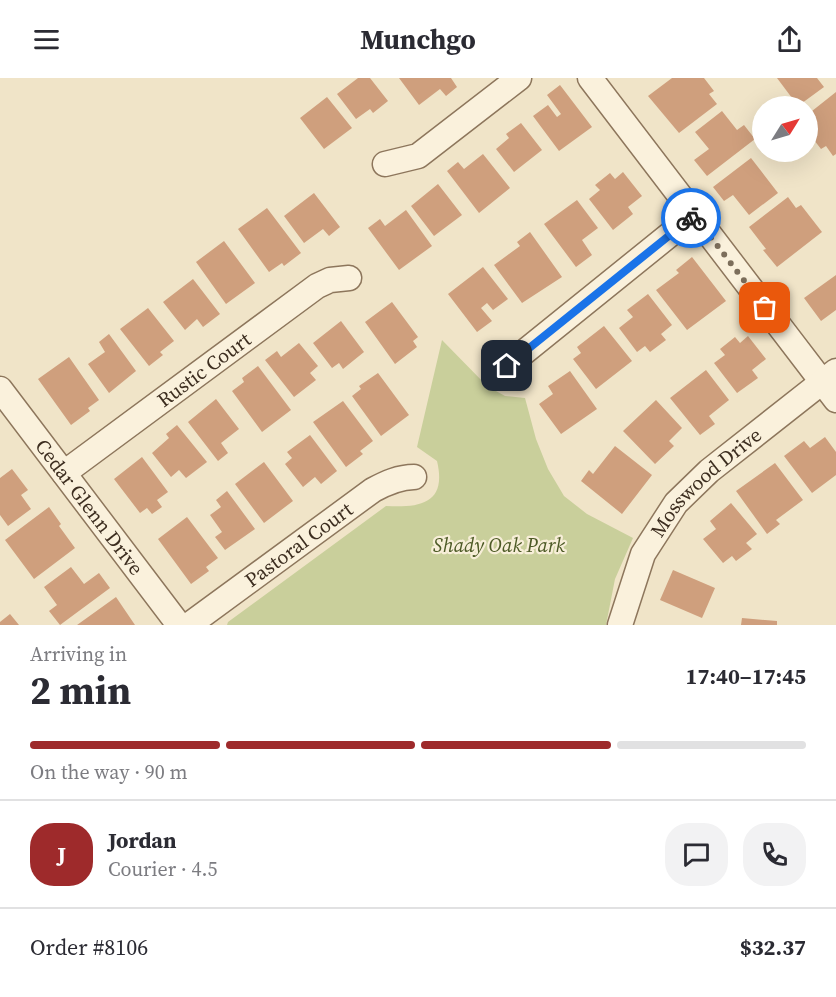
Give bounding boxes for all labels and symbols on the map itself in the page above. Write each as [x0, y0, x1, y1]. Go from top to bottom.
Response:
north arrow [752, 96, 818, 162]
courier [661, 188, 721, 248]
pin [739, 282, 790, 333]
street label: Rustic Court [151, 325, 257, 414]
pin [481, 340, 532, 391]
street label: Mosswood Drive [644, 421, 767, 542]
street label: Cedar Glenn Drive [29, 433, 150, 581]
street label: Pastoral Court [239, 495, 359, 594]
park label: Shady Oak Park [433, 531, 565, 559]

